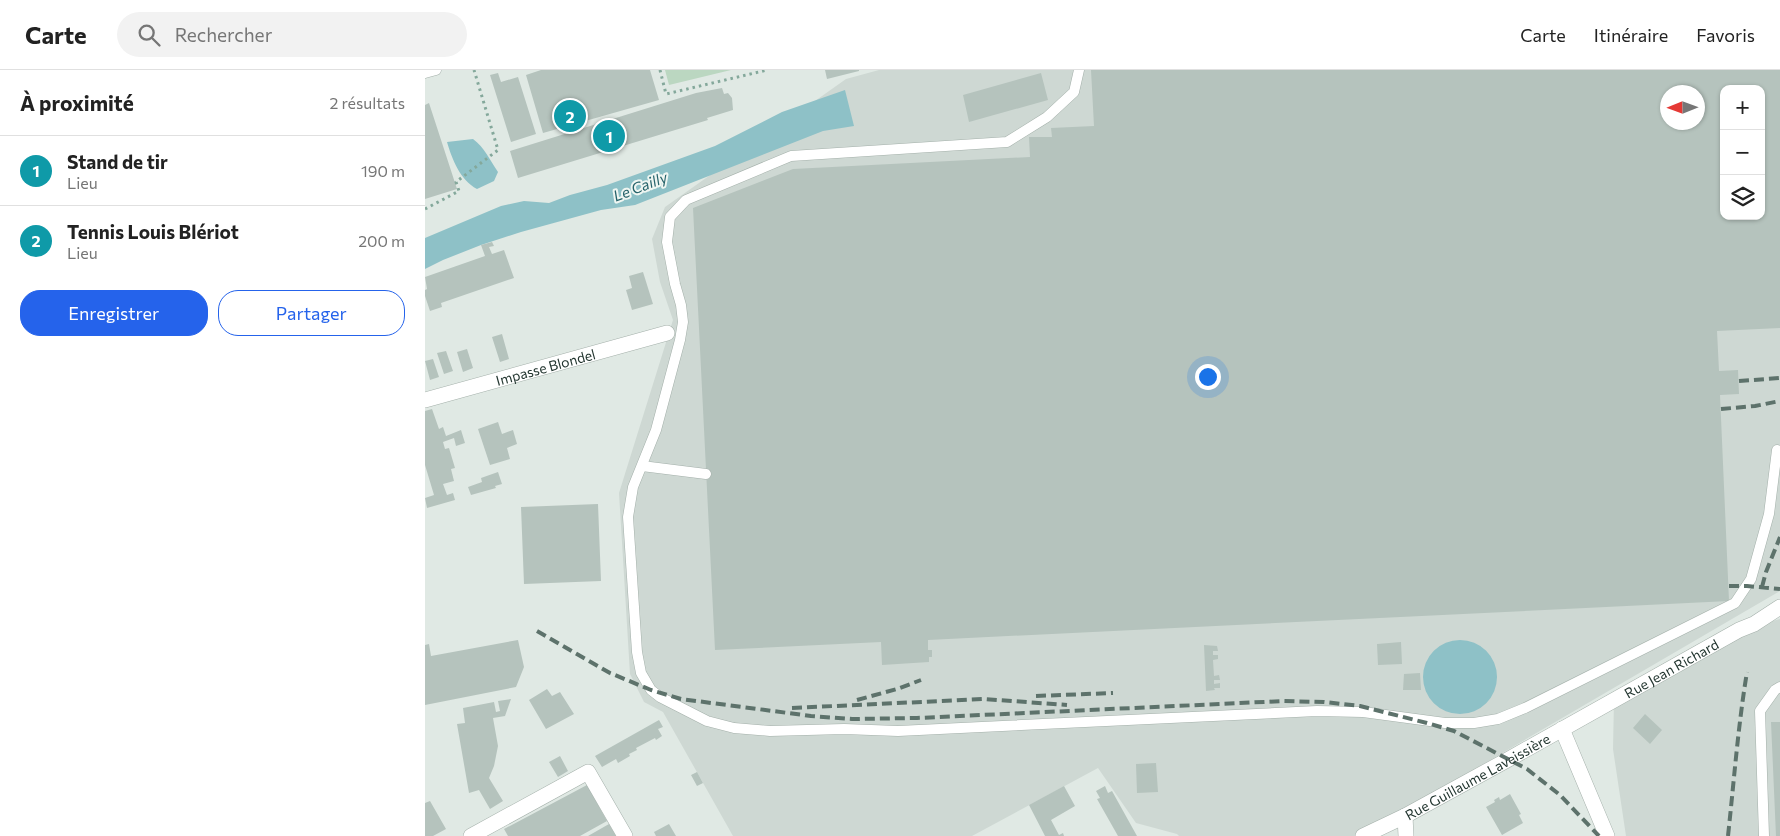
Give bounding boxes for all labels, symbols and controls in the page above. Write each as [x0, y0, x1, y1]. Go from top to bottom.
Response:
search box [117, 12, 467, 57]
text: Carte [25, 20, 87, 49]
icon: search [135, 21, 163, 49]
text: Rechercher [175, 23, 272, 46]
text: Carte [1520, 24, 1566, 46]
text: Itinéraire [1594, 24, 1668, 46]
text: Favoris [1696, 24, 1755, 46]
north arrow [1660, 85, 1705, 130]
map controls [1720, 85, 1765, 220]
button: + [1720, 85, 1765, 130]
text: À proximité [20, 90, 134, 115]
text: 2 résultats [329, 93, 405, 112]
pin: 2 [554, 97, 586, 135]
pin: 1 [593, 117, 625, 155]
button: − [1720, 130, 1765, 175]
text: Stand de tir [67, 150, 168, 173]
text: 1 [32, 161, 40, 180]
text: 190 m [361, 161, 405, 180]
water label: Le Cailly [610, 167, 671, 205]
text: Lieu [67, 173, 98, 192]
button: layers [1720, 175, 1765, 220]
text: Tennis Louis Blériot [67, 220, 239, 243]
text: 2 [31, 231, 41, 250]
text: 200 m [358, 231, 405, 250]
text: Lieu [67, 243, 98, 262]
button: Enregistrer [20, 290, 208, 336]
button: Partager [218, 290, 405, 336]
street label: Impasse Blondel [494, 345, 597, 389]
your location [1195, 364, 1221, 390]
street label: Rue Jean Richard [1621, 635, 1721, 701]
street label: Rue Guillaume Laveissière [1402, 729, 1553, 823]

